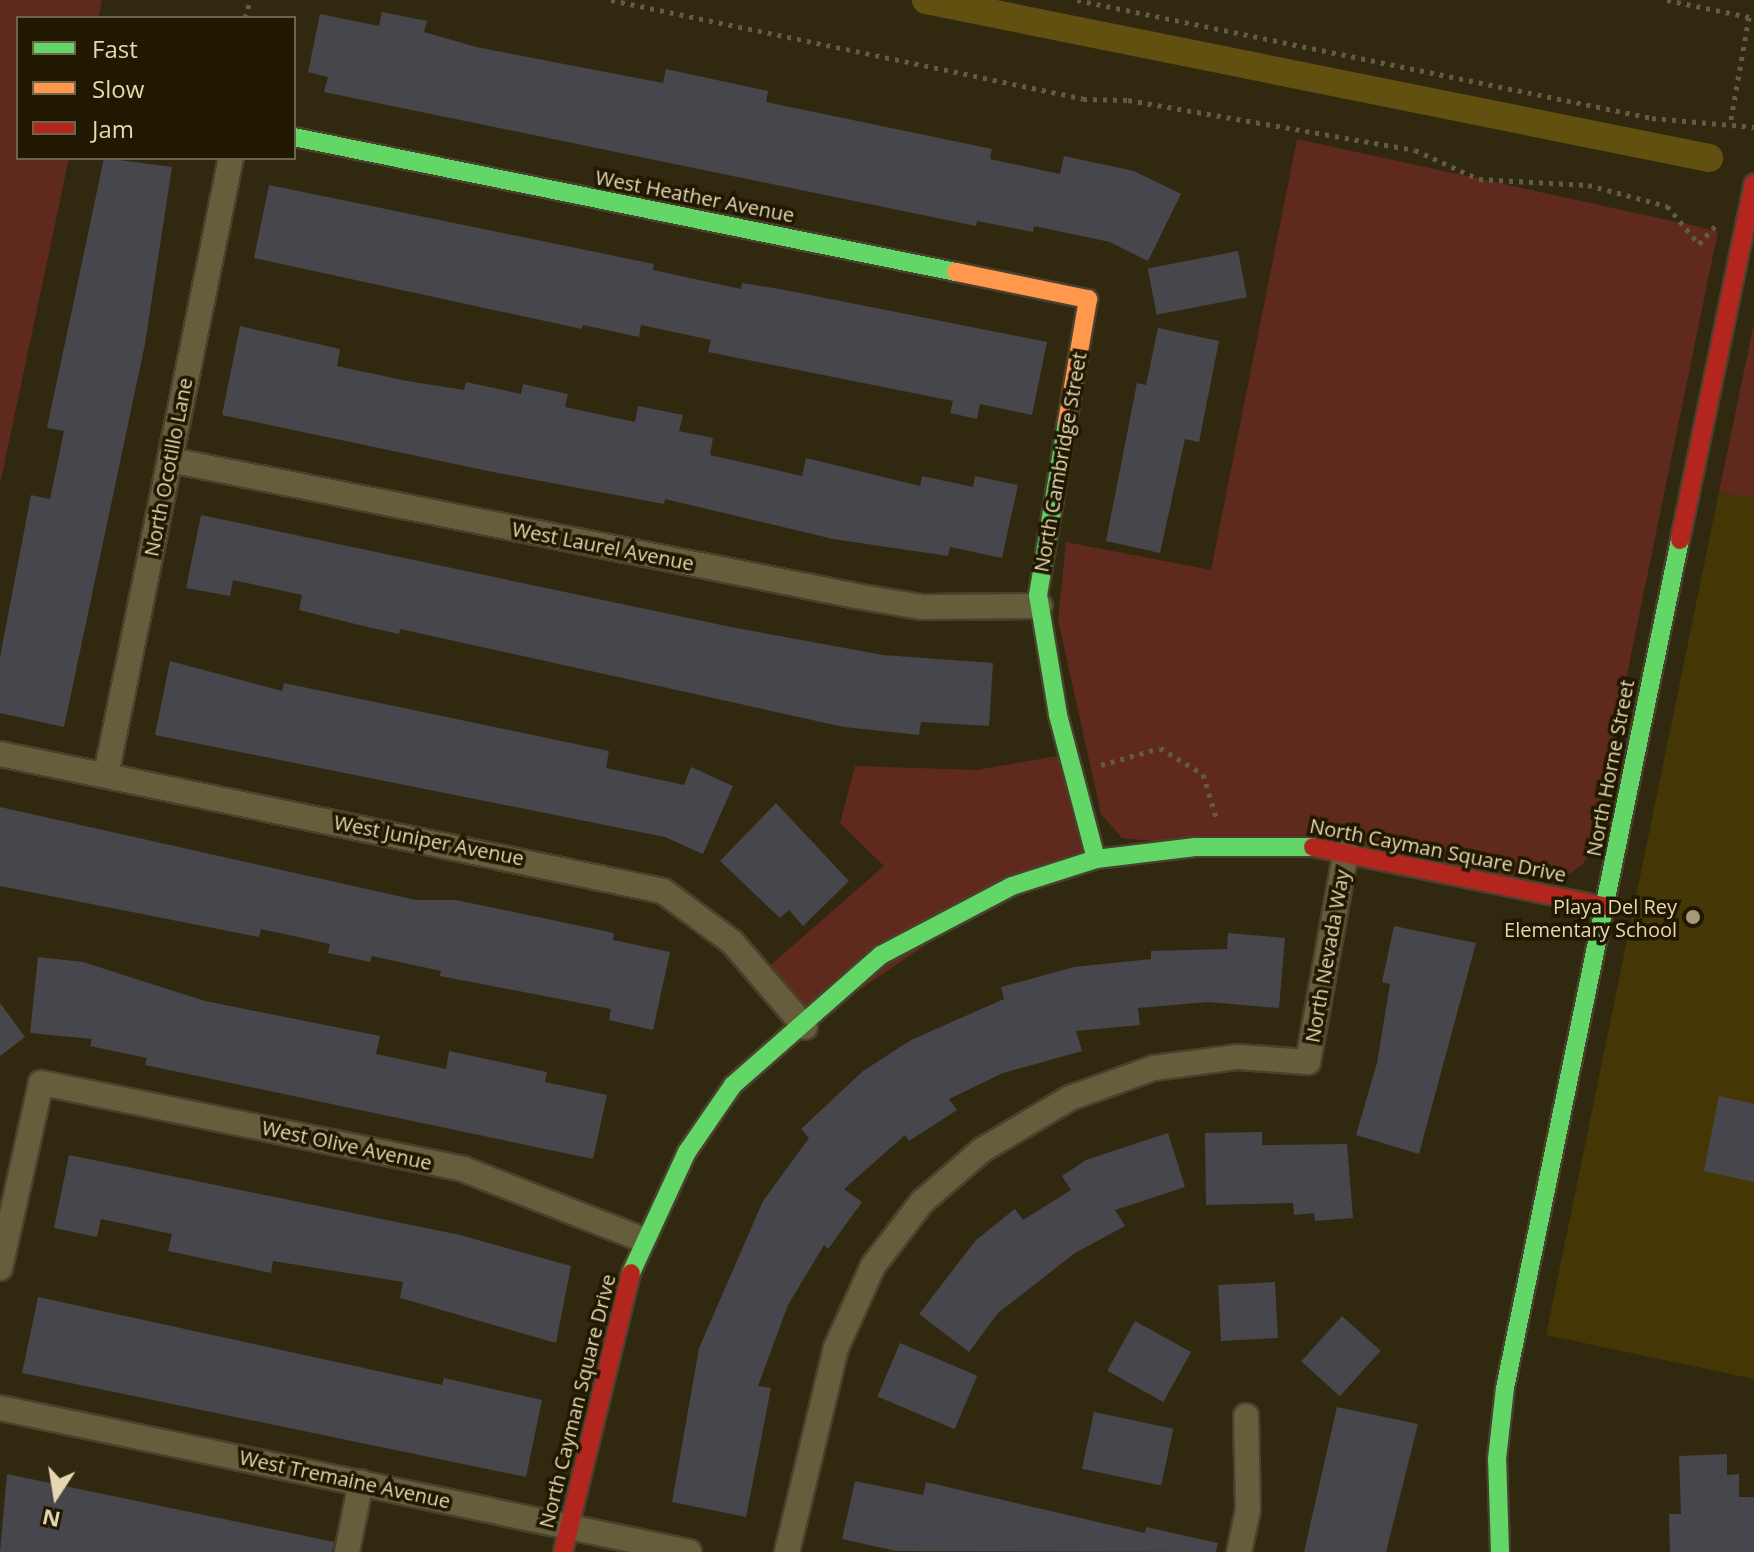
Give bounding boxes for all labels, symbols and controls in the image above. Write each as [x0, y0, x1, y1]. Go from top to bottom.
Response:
legend [16, 16, 296, 160]
text: Fast [92, 32, 138, 65]
text: Slow [92, 72, 144, 105]
text: Jam [92, 112, 134, 145]
street label: West Heather Avenue [593, 165, 797, 227]
street label: North Cambridge Street [1029, 350, 1091, 574]
street label: North Ocotillo Lane [139, 376, 197, 558]
street label: West Laurel Avenue [510, 517, 696, 575]
street label: North Horne Street [1581, 678, 1639, 858]
street label: West Juniper Avenue [332, 810, 526, 870]
street label: North Cayman Square Drive [1308, 813, 1568, 887]
street label: North Nevada Way [1300, 868, 1354, 1044]
place label: Playa Del Rey Elementary School [1504, 894, 1677, 941]
marker: Playa Del Rey Elementary School [1684, 908, 1702, 926]
street label: West Olive Avenue [260, 1115, 434, 1175]
street label: North Cayman Square Drive [534, 1272, 620, 1530]
street label: West Tremaine Avenue [237, 1445, 453, 1513]
north arrow [16, 1456, 96, 1536]
text: N [39, 1503, 63, 1536]

